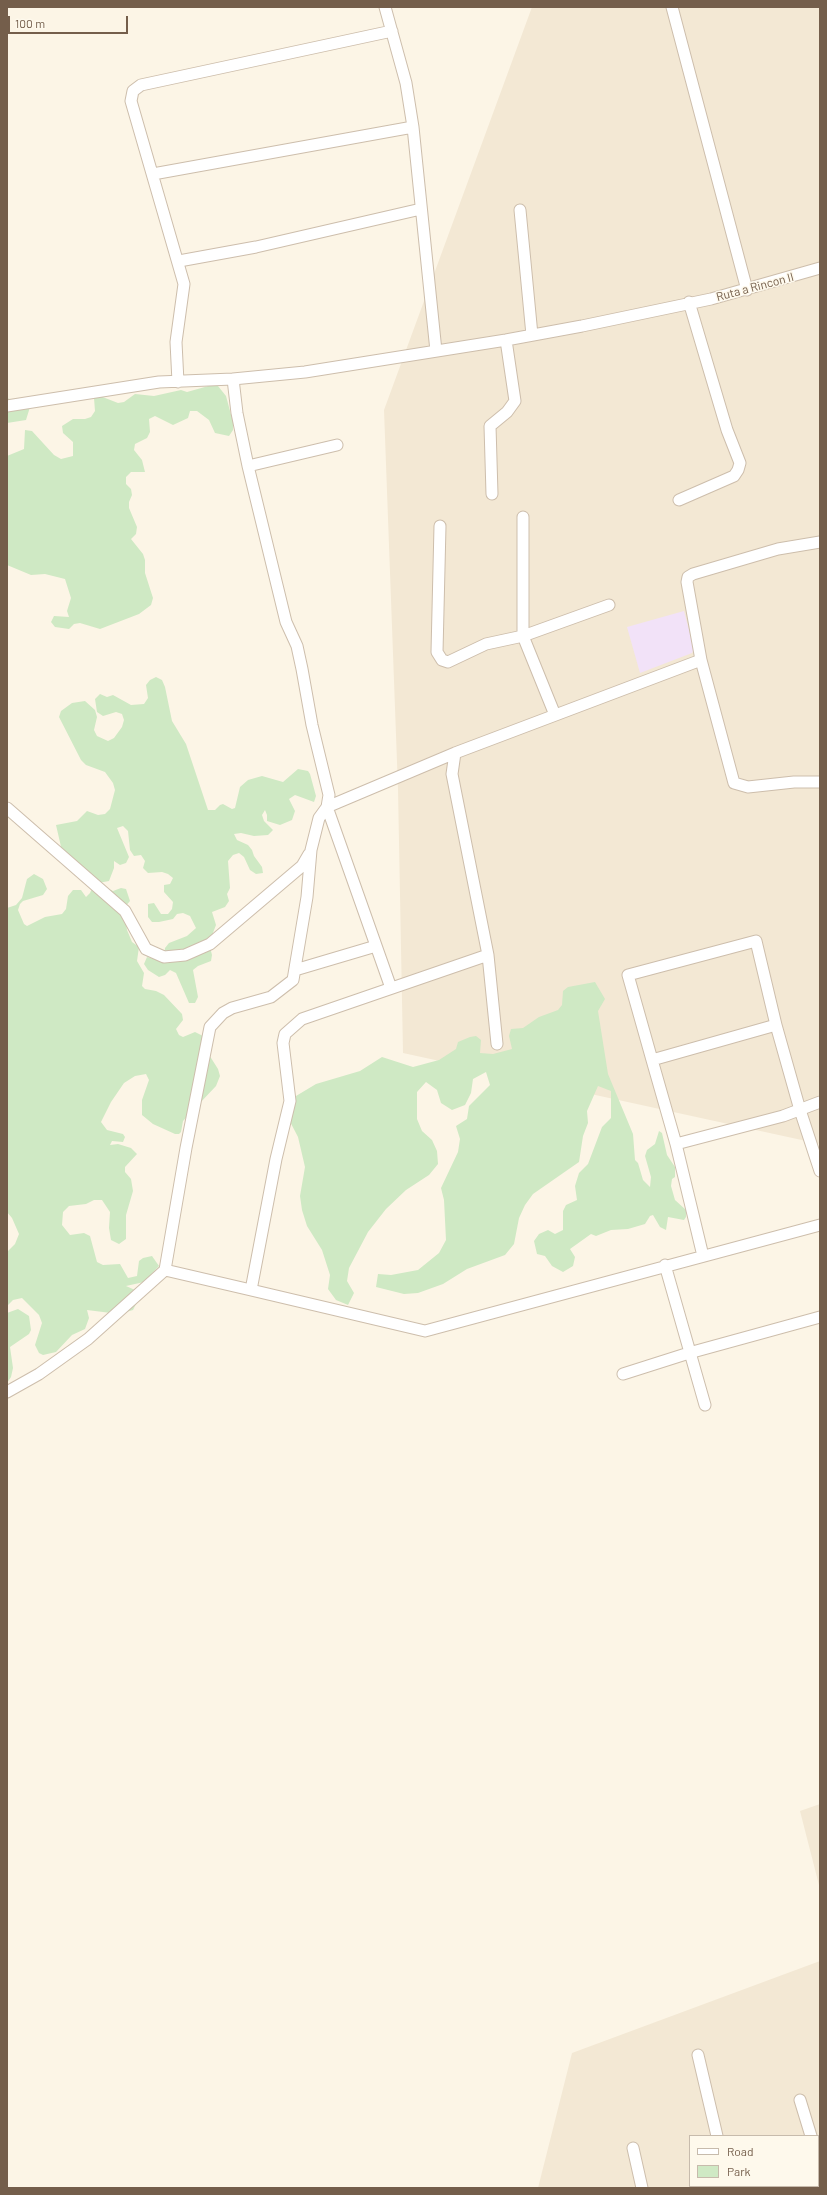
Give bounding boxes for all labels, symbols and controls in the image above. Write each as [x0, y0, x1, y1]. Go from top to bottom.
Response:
scale bar [10, 8, 130, 34]
text: 100 m [15, 16, 45, 30]
street label: Ruta a Rincon II [715, 270, 795, 304]
legend [689, 2135, 819, 2187]
text: Road [727, 2144, 754, 2158]
text: Park [727, 2164, 751, 2178]

